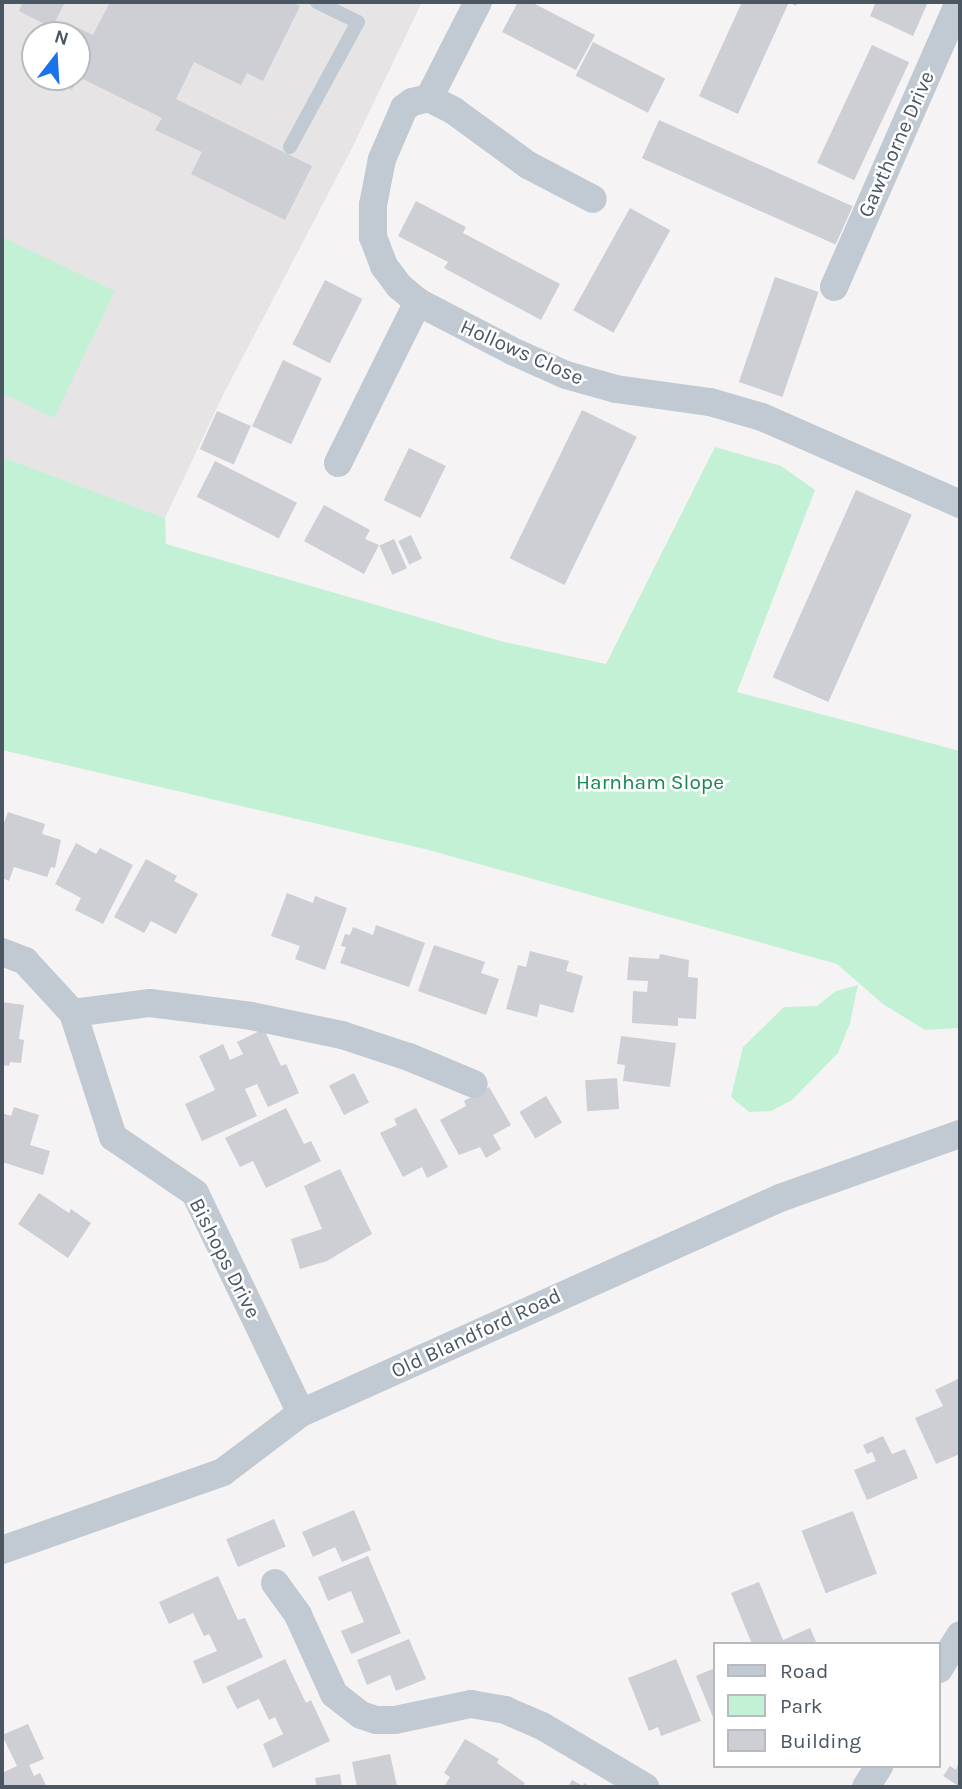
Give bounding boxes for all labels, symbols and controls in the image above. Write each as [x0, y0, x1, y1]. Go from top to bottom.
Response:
north arrow [21, 21, 91, 91]
text: N [52, 25, 71, 50]
street label: Gawthorne Drive [852, 67, 940, 221]
street label: Hollows Close [457, 314, 587, 390]
park label: Harnham Slope [576, 769, 724, 795]
street label: Bishops Drive [184, 1194, 266, 1322]
street label: Old Blandford Road [387, 1283, 565, 1383]
legend [713, 1642, 941, 1768]
text: Road [780, 1659, 828, 1683]
text: Park [780, 1694, 823, 1718]
text: Building [780, 1729, 861, 1753]

